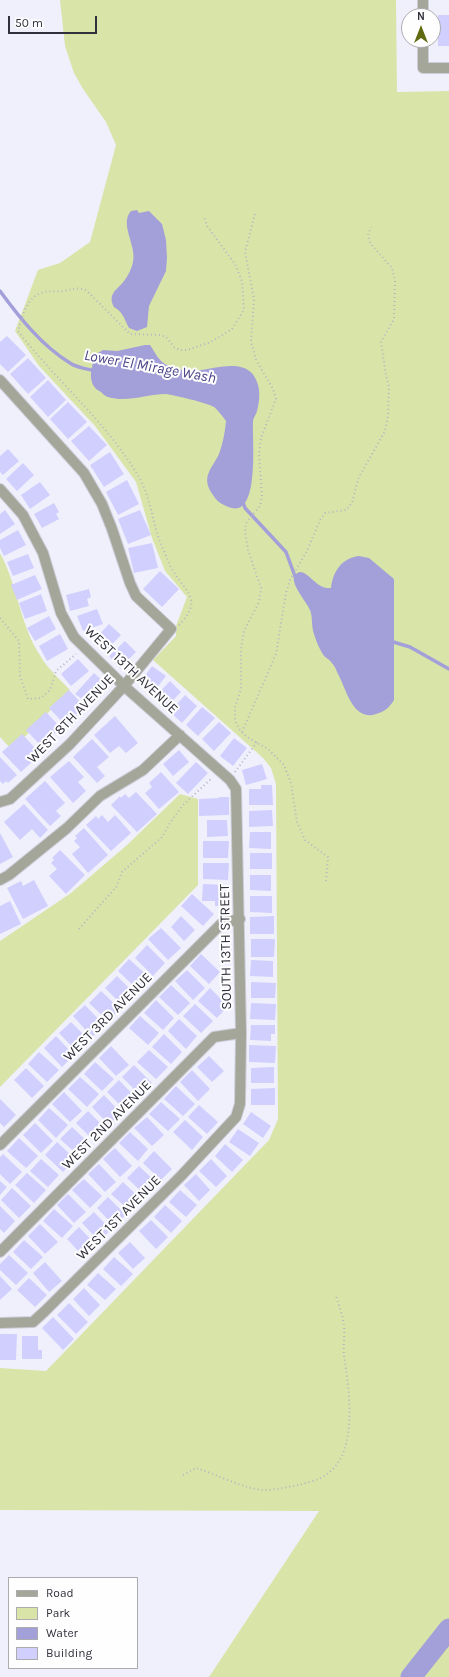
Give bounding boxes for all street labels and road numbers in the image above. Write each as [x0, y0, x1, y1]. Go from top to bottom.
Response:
street label: WEST 13TH AVENUE [81, 622, 181, 718]
street label: WEST 8TH AVENUE [24, 671, 118, 767]
street label: SOUTH 13TH STREET [217, 884, 235, 1010]
street label: WEST 3RD AVENUE [60, 969, 156, 1065]
street label: WEST 2ND AVENUE [59, 1077, 155, 1173]
street label: WEST 1ST AVENUE [73, 1172, 165, 1264]

